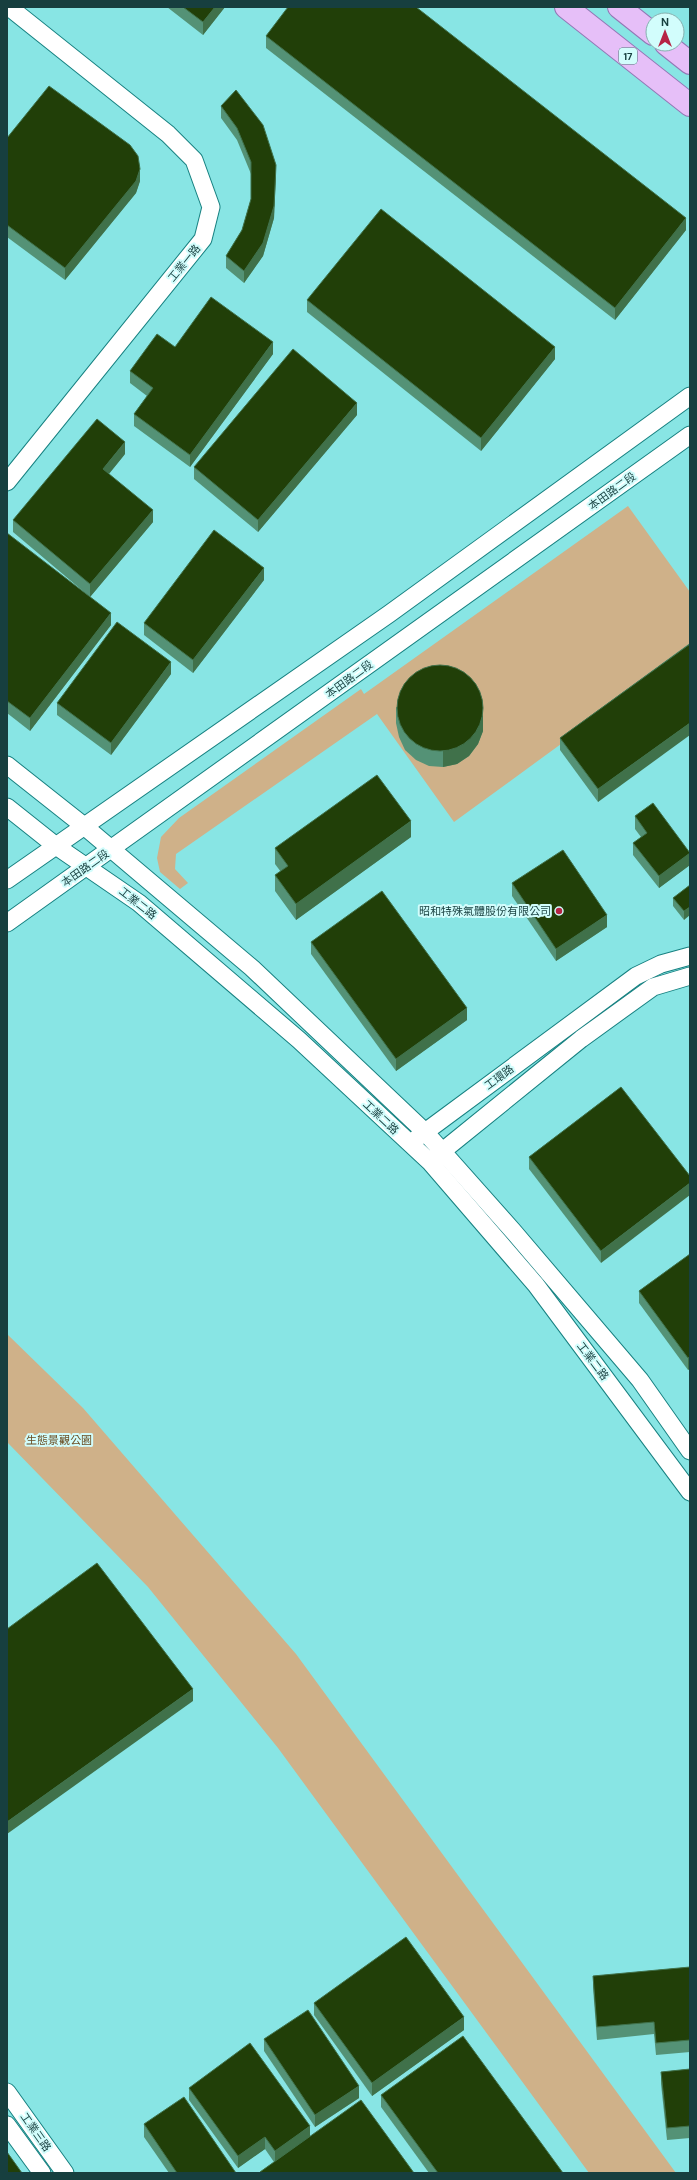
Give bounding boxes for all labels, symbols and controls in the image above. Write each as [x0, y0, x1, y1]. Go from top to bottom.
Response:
north arrow [645, 12, 685, 52]
text: N [661, 15, 669, 29]
road number: 17 [619, 48, 637, 64]
street label: 工業一路 [165, 241, 203, 285]
street label: 本田路二段 [586, 469, 638, 513]
street label: 本田路二段 [323, 657, 375, 701]
street label: 本田路二段 [58, 846, 112, 890]
street label: 工業二路 [116, 884, 160, 922]
place label: 昭和特殊氣體股份有限公司 [419, 904, 551, 918]
marker: 昭和特殊氣體股份有限公司 [554, 906, 564, 916]
street label: 工環路 [482, 1062, 516, 1092]
street label: 工業二路 [360, 1097, 402, 1137]
street label: 工業二路 [574, 1339, 612, 1383]
park label: 生態景觀公園 [26, 1433, 92, 1447]
street label: 工業三路 [18, 2110, 54, 2154]

